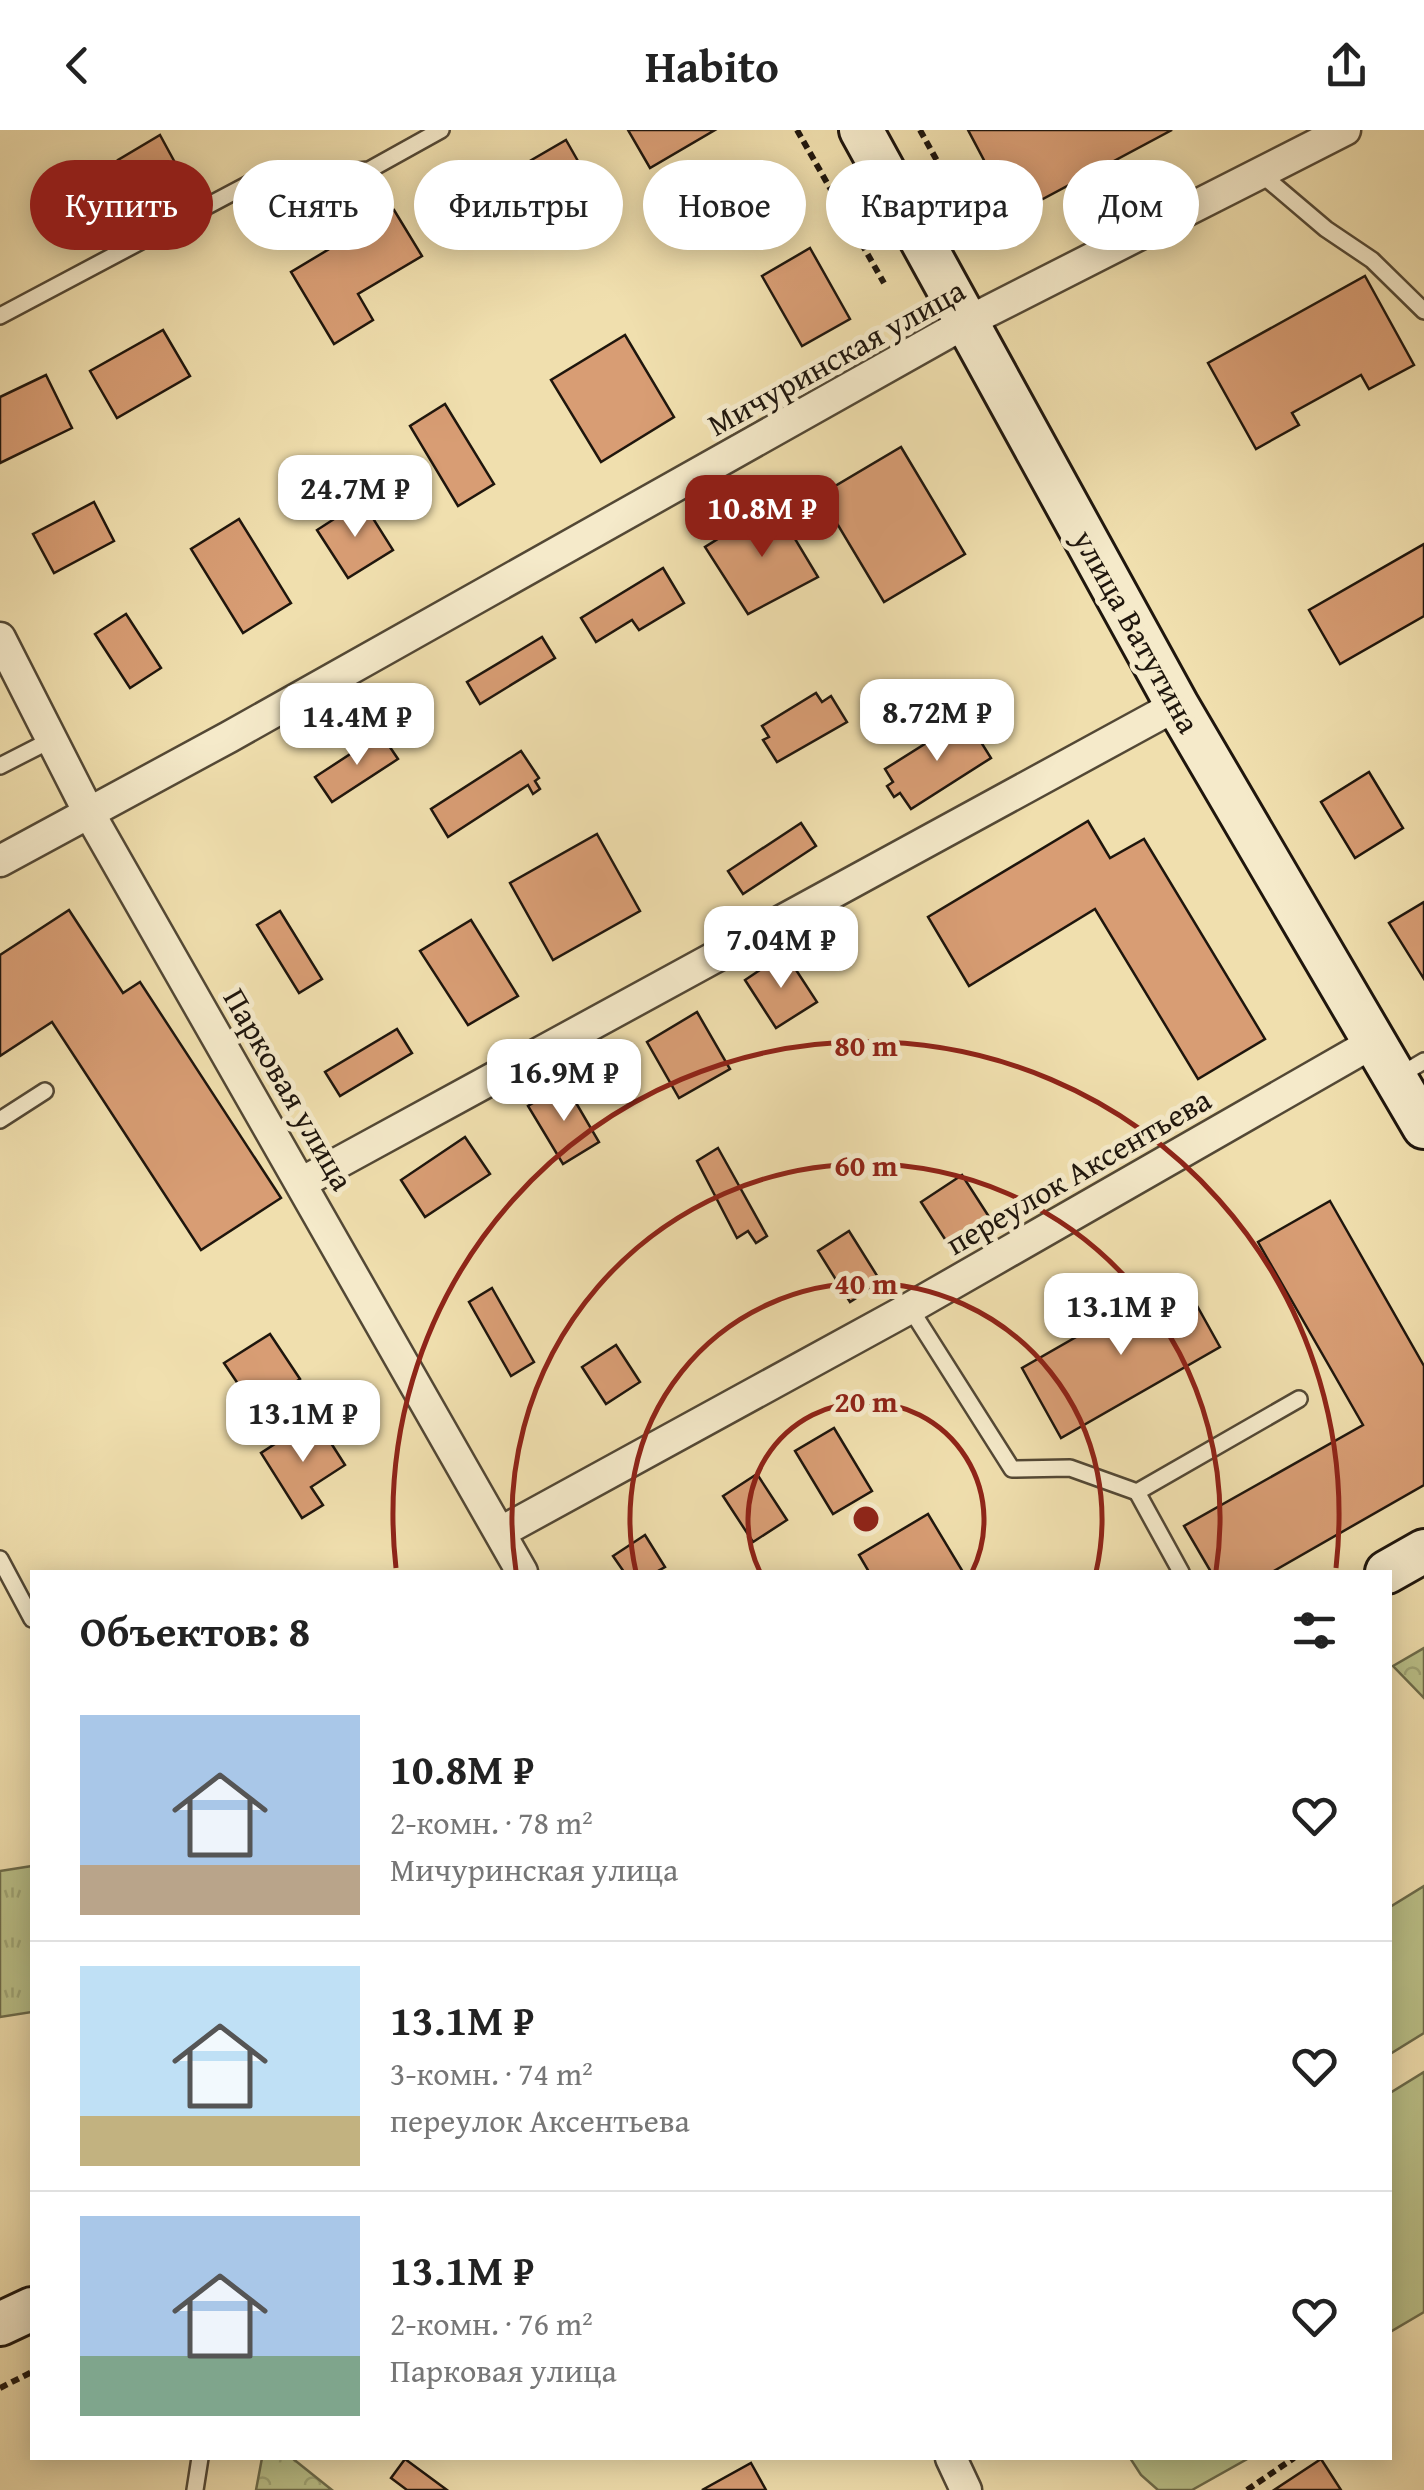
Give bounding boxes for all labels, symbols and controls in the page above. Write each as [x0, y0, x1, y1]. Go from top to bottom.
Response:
text: Habito [645, 33, 779, 98]
icon: back [50, 38, 105, 93]
icon: share [1319, 38, 1374, 93]
chip: Купить [30, 160, 213, 250]
chip: Снять [233, 160, 394, 250]
chip: Фильтры [414, 160, 623, 250]
chip: Новое [643, 160, 806, 250]
chip: Квартира [826, 160, 1043, 250]
chip: Дом [1063, 160, 1199, 250]
street label: Мичуринская улица [699, 266, 974, 447]
pin: 24.7M ₽ [263, 455, 447, 540]
text: 24.7M ₽ [300, 464, 410, 511]
pin: 10.8M ₽ [670, 475, 854, 560]
text: 10.8M ₽ [707, 484, 817, 531]
street label: улица Ватутина [1061, 520, 1213, 742]
pin: 8.72M ₽ [845, 679, 1029, 764]
pin: 14.4M ₽ [265, 683, 449, 768]
text: 8.72M ₽ [882, 688, 992, 735]
text: 14.4M ₽ [302, 692, 412, 739]
pin: 7.04M ₽ [689, 906, 873, 991]
text: 7.04M ₽ [726, 915, 836, 962]
street label: Парковая улица [212, 979, 366, 1200]
text: 80 m [834, 1023, 898, 1067]
pin: 16.9M ₽ [472, 1039, 656, 1124]
text: 16.9M ₽ [509, 1048, 619, 1095]
street label: переулок Аксентьева [936, 1075, 1220, 1266]
text: 60 m [834, 1143, 898, 1187]
text: 40 m [834, 1261, 898, 1305]
pin: 13.1M ₽ [1029, 1273, 1213, 1358]
text: 13.1M ₽ [1066, 1282, 1176, 1329]
text: 20 m [834, 1379, 898, 1423]
pin: 13.1M ₽ [211, 1380, 395, 1465]
text: 13.1M ₽ [248, 1389, 358, 1436]
centre of rings [848, 1501, 884, 1537]
text: Объектов: 8 [80, 1600, 310, 1661]
icon: filters [1287, 1603, 1342, 1658]
text: 10.8M ₽ [390, 1738, 534, 1799]
icon: home [160, 1755, 280, 1875]
icon: heart [1287, 1788, 1342, 1843]
text: 2-комн. · 78 m² [390, 1799, 593, 1846]
text: Мичуринская улица [390, 1846, 678, 1893]
text: 13.1M ₽ [390, 1989, 534, 2050]
icon: home [160, 2006, 280, 2126]
icon: heart [1287, 2039, 1342, 2094]
text: 3-комн. · 74 m² [390, 2050, 593, 2097]
text: переулок Аксентьева [390, 2097, 690, 2144]
text: 13.1M ₽ [390, 2239, 534, 2300]
icon: home [160, 2256, 280, 2376]
icon: heart [1287, 2289, 1342, 2344]
text: 2-комн. · 76 m² [390, 2300, 593, 2347]
text: Парковая улица [390, 2347, 617, 2394]

